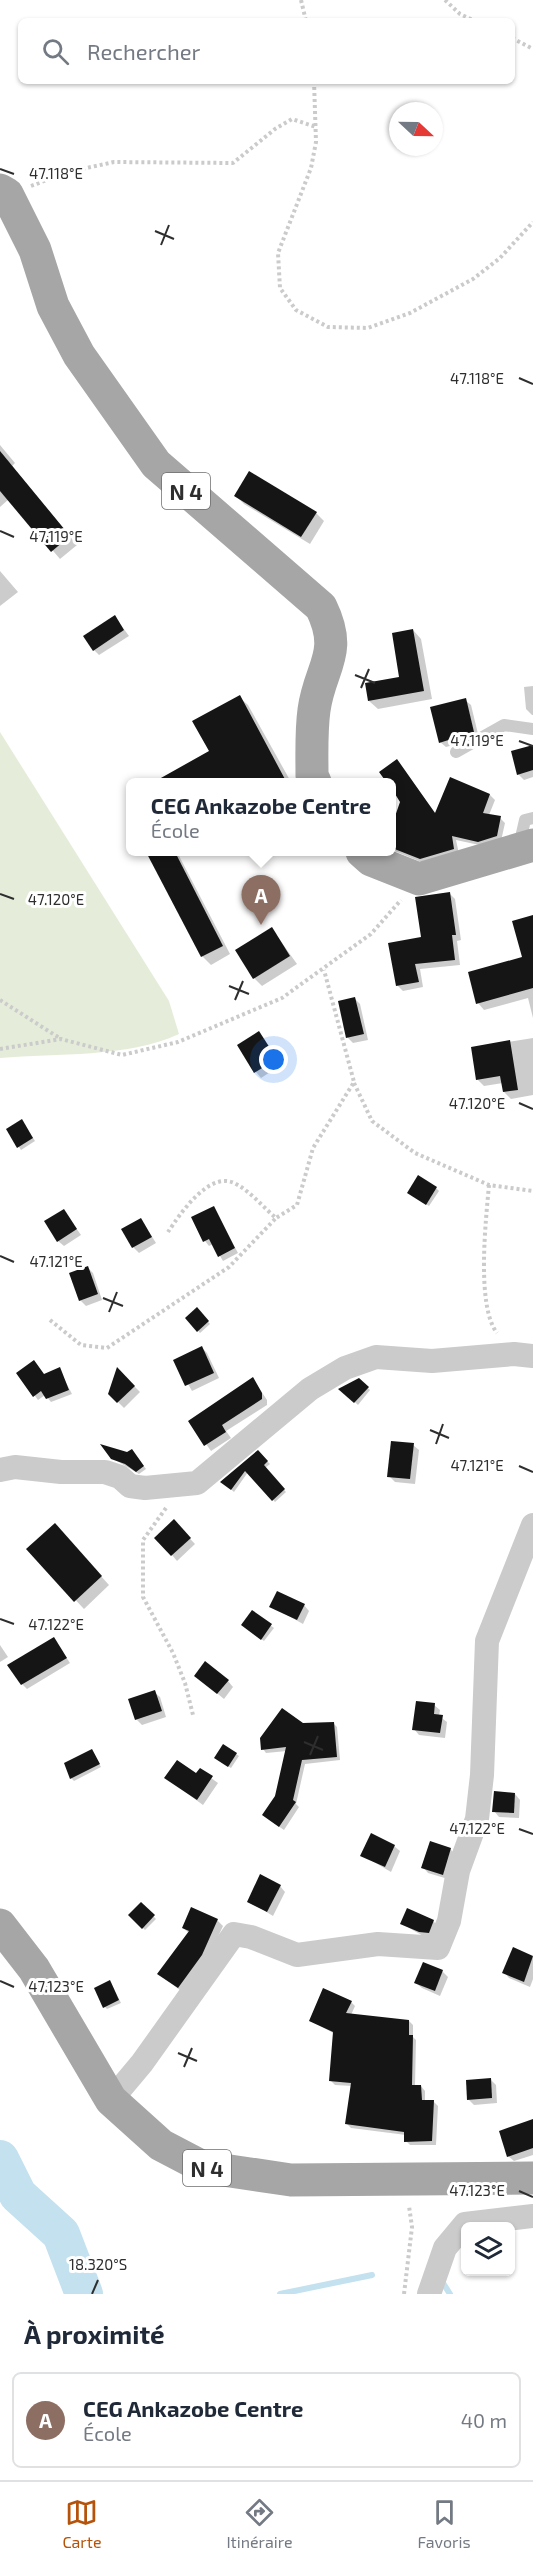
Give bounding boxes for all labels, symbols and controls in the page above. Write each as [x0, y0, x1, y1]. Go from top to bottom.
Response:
search box [18, 18, 515, 84]
icon: search [39, 35, 72, 68]
text: Rechercher [87, 38, 200, 64]
north arrow [389, 102, 443, 156]
text: 47.118°E [29, 164, 83, 182]
text: 47.118°E [450, 369, 504, 387]
road number: N 4 [162, 473, 210, 509]
text: 47.119°E [29, 527, 83, 545]
text: 47.119°E [450, 731, 504, 749]
popup [126, 778, 396, 856]
text: CEG Ankazobe Centre [151, 792, 371, 818]
text: École [151, 818, 200, 842]
pin: A [242, 876, 280, 925]
text: 47.120°E [28, 890, 84, 908]
your location [259, 1045, 288, 1074]
text: 47.120°E [449, 1094, 505, 1112]
text: 47.121°E [29, 1252, 83, 1270]
text: 47.121°E [450, 1456, 504, 1474]
text: 47.122°E [28, 1615, 84, 1633]
text: 47.122°E [449, 1819, 505, 1837]
text: 47.123°E [28, 1977, 84, 1995]
road number: N 4 [183, 2150, 231, 2186]
text: 47.123°E [449, 2181, 505, 2199]
map controls [461, 2222, 515, 2276]
button: layers [461, 2222, 515, 2276]
text: 18.320°S [69, 2255, 127, 2273]
text: À proximité [24, 2318, 165, 2349]
text: CEG Ankazobe Centre [83, 2395, 303, 2421]
text: A [39, 2408, 52, 2432]
text: 40 m [461, 2408, 507, 2432]
text: École [83, 2421, 132, 2445]
tab: Carte [62, 2496, 101, 2551]
tab: Itinéraire [226, 2496, 293, 2551]
tab: Favoris [417, 2496, 471, 2551]

